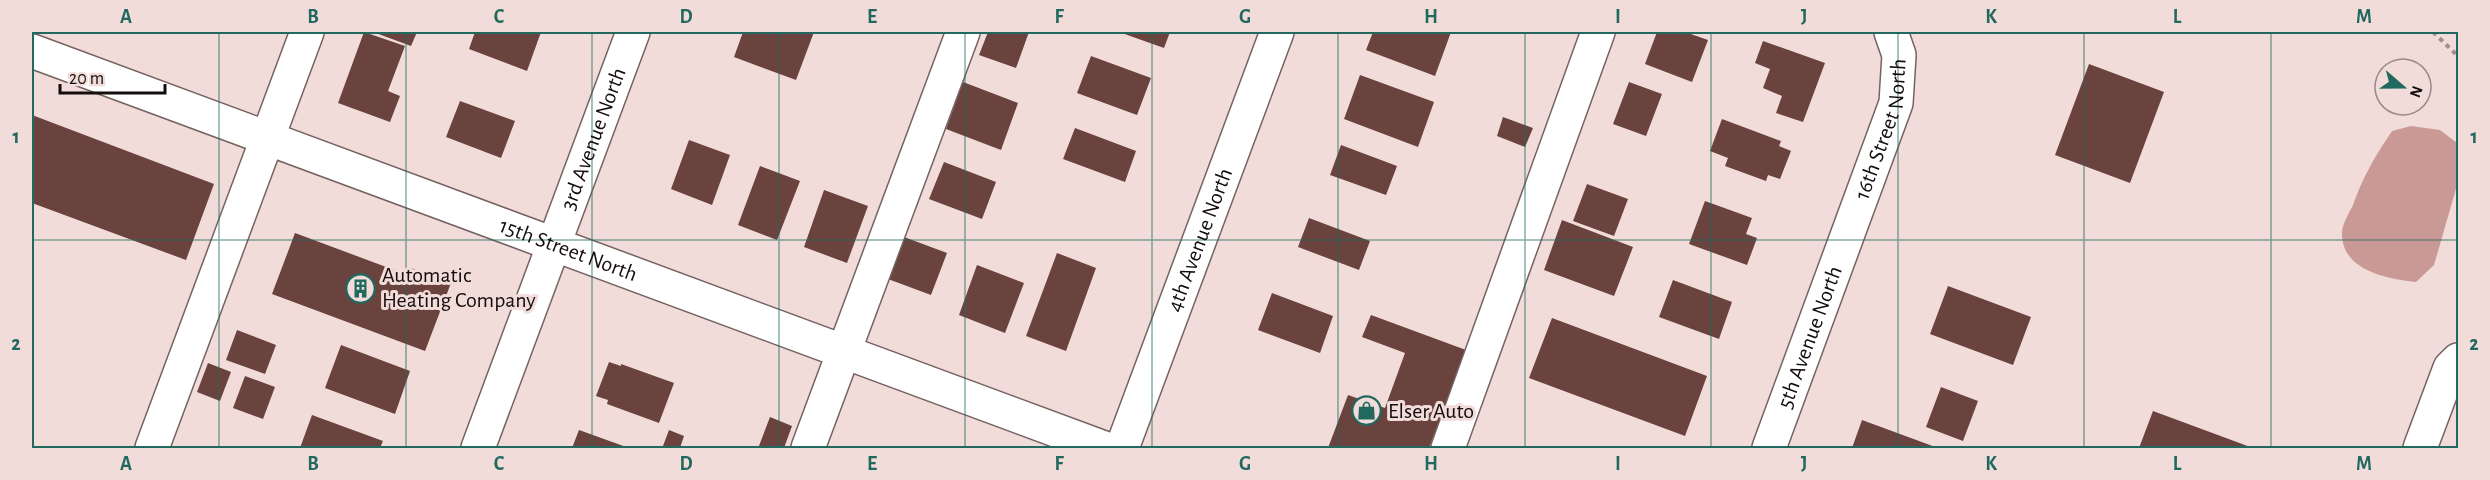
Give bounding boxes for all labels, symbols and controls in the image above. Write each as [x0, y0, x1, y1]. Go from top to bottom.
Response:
text: A [120, 7, 132, 27]
text: B [307, 7, 319, 27]
text: C [494, 7, 505, 27]
text: D [679, 7, 693, 27]
text: E [867, 7, 877, 27]
text: F [1054, 7, 1064, 27]
text: G [1239, 7, 1251, 27]
text: H [1424, 7, 1438, 27]
text: I [1615, 7, 1621, 27]
text: J [1801, 7, 1807, 27]
text: K [1985, 7, 1997, 27]
text: L [2173, 7, 2182, 27]
text: M [2356, 7, 2372, 27]
scale bar [60, 57, 165, 95]
north arrow [2373, 57, 2433, 117]
street label: 16th Street North [1851, 58, 1910, 202]
street label: 3rd Avenue North [557, 65, 630, 213]
text: 20 m [69, 70, 104, 88]
text: N [2407, 84, 2426, 100]
text: 1 [12, 127, 20, 147]
text: 1 [2470, 127, 2478, 147]
street label: 4th Avenue North [1163, 165, 1236, 315]
street label: 15th Street North [497, 214, 640, 285]
street label: 5th Avenue North [1774, 263, 1846, 411]
place label: Automatic Heating Company [382, 264, 536, 311]
building icon: Automatic Heating Company [345, 272, 377, 304]
text: 2 [11, 334, 21, 354]
text: 2 [2469, 334, 2479, 354]
shop icon: Elser Auto [1351, 395, 1383, 427]
place label: Elser Auto [1388, 400, 1474, 422]
text: A [120, 454, 132, 474]
text: B [307, 454, 319, 474]
text: C [494, 454, 505, 474]
text: D [679, 454, 693, 474]
text: E [867, 454, 877, 474]
text: F [1054, 454, 1064, 474]
text: G [1239, 454, 1251, 474]
text: H [1424, 454, 1438, 474]
text: I [1615, 454, 1621, 474]
text: J [1801, 454, 1807, 474]
text: K [1985, 454, 1997, 474]
text: L [2173, 454, 2182, 474]
text: M [2356, 454, 2372, 474]

